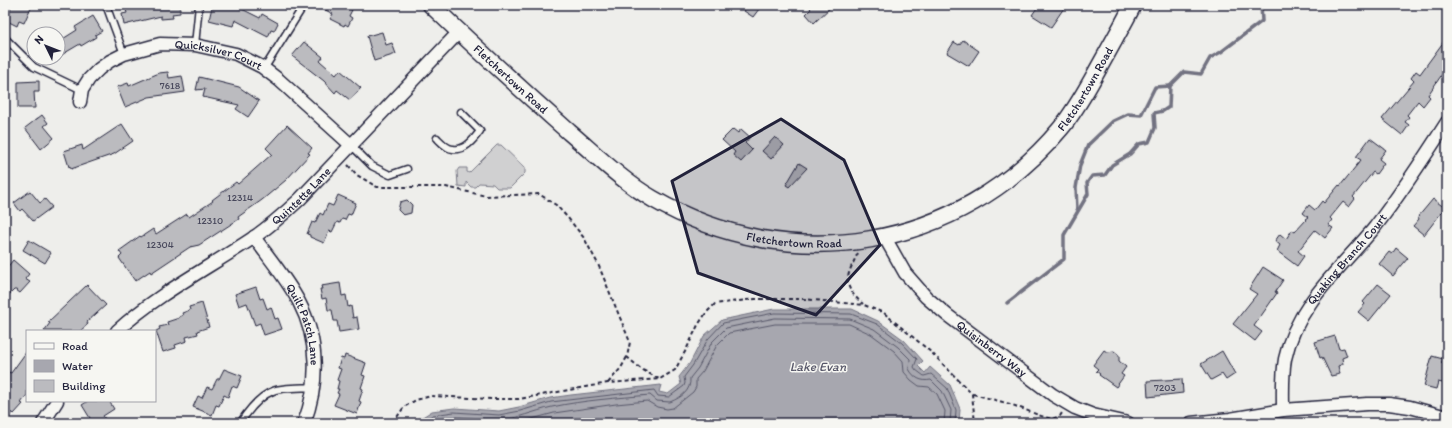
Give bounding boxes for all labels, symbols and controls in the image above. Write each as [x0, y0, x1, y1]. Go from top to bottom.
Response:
north arrow [26, 26, 66, 66]
text: N [32, 32, 46, 47]
street label: Quicksilver Court [175, 37, 265, 73]
street label: Fletchertown Road [471, 42, 551, 117]
street label: Fletchertown Road [1054, 44, 1116, 134]
house number: 7618 [160, 79, 181, 92]
street label: Quintette Lane [269, 164, 334, 228]
house number: 12314 [227, 191, 253, 204]
street label: Quaking Branch Court [1304, 211, 1390, 308]
house number: 12310 [197, 214, 223, 227]
street label: Fletchertown Road [745, 229, 843, 251]
house number: 12304 [146, 238, 174, 251]
street label: Quilt Patch Lane [283, 281, 322, 366]
street label: Quisinberry Way [954, 318, 1030, 380]
legend [26, 330, 156, 402]
text: Road [62, 339, 88, 353]
text: Water [62, 359, 93, 373]
water label: Lake Evan [790, 359, 847, 374]
text: Building [62, 379, 106, 393]
house number: 7203 [1154, 381, 1176, 394]

